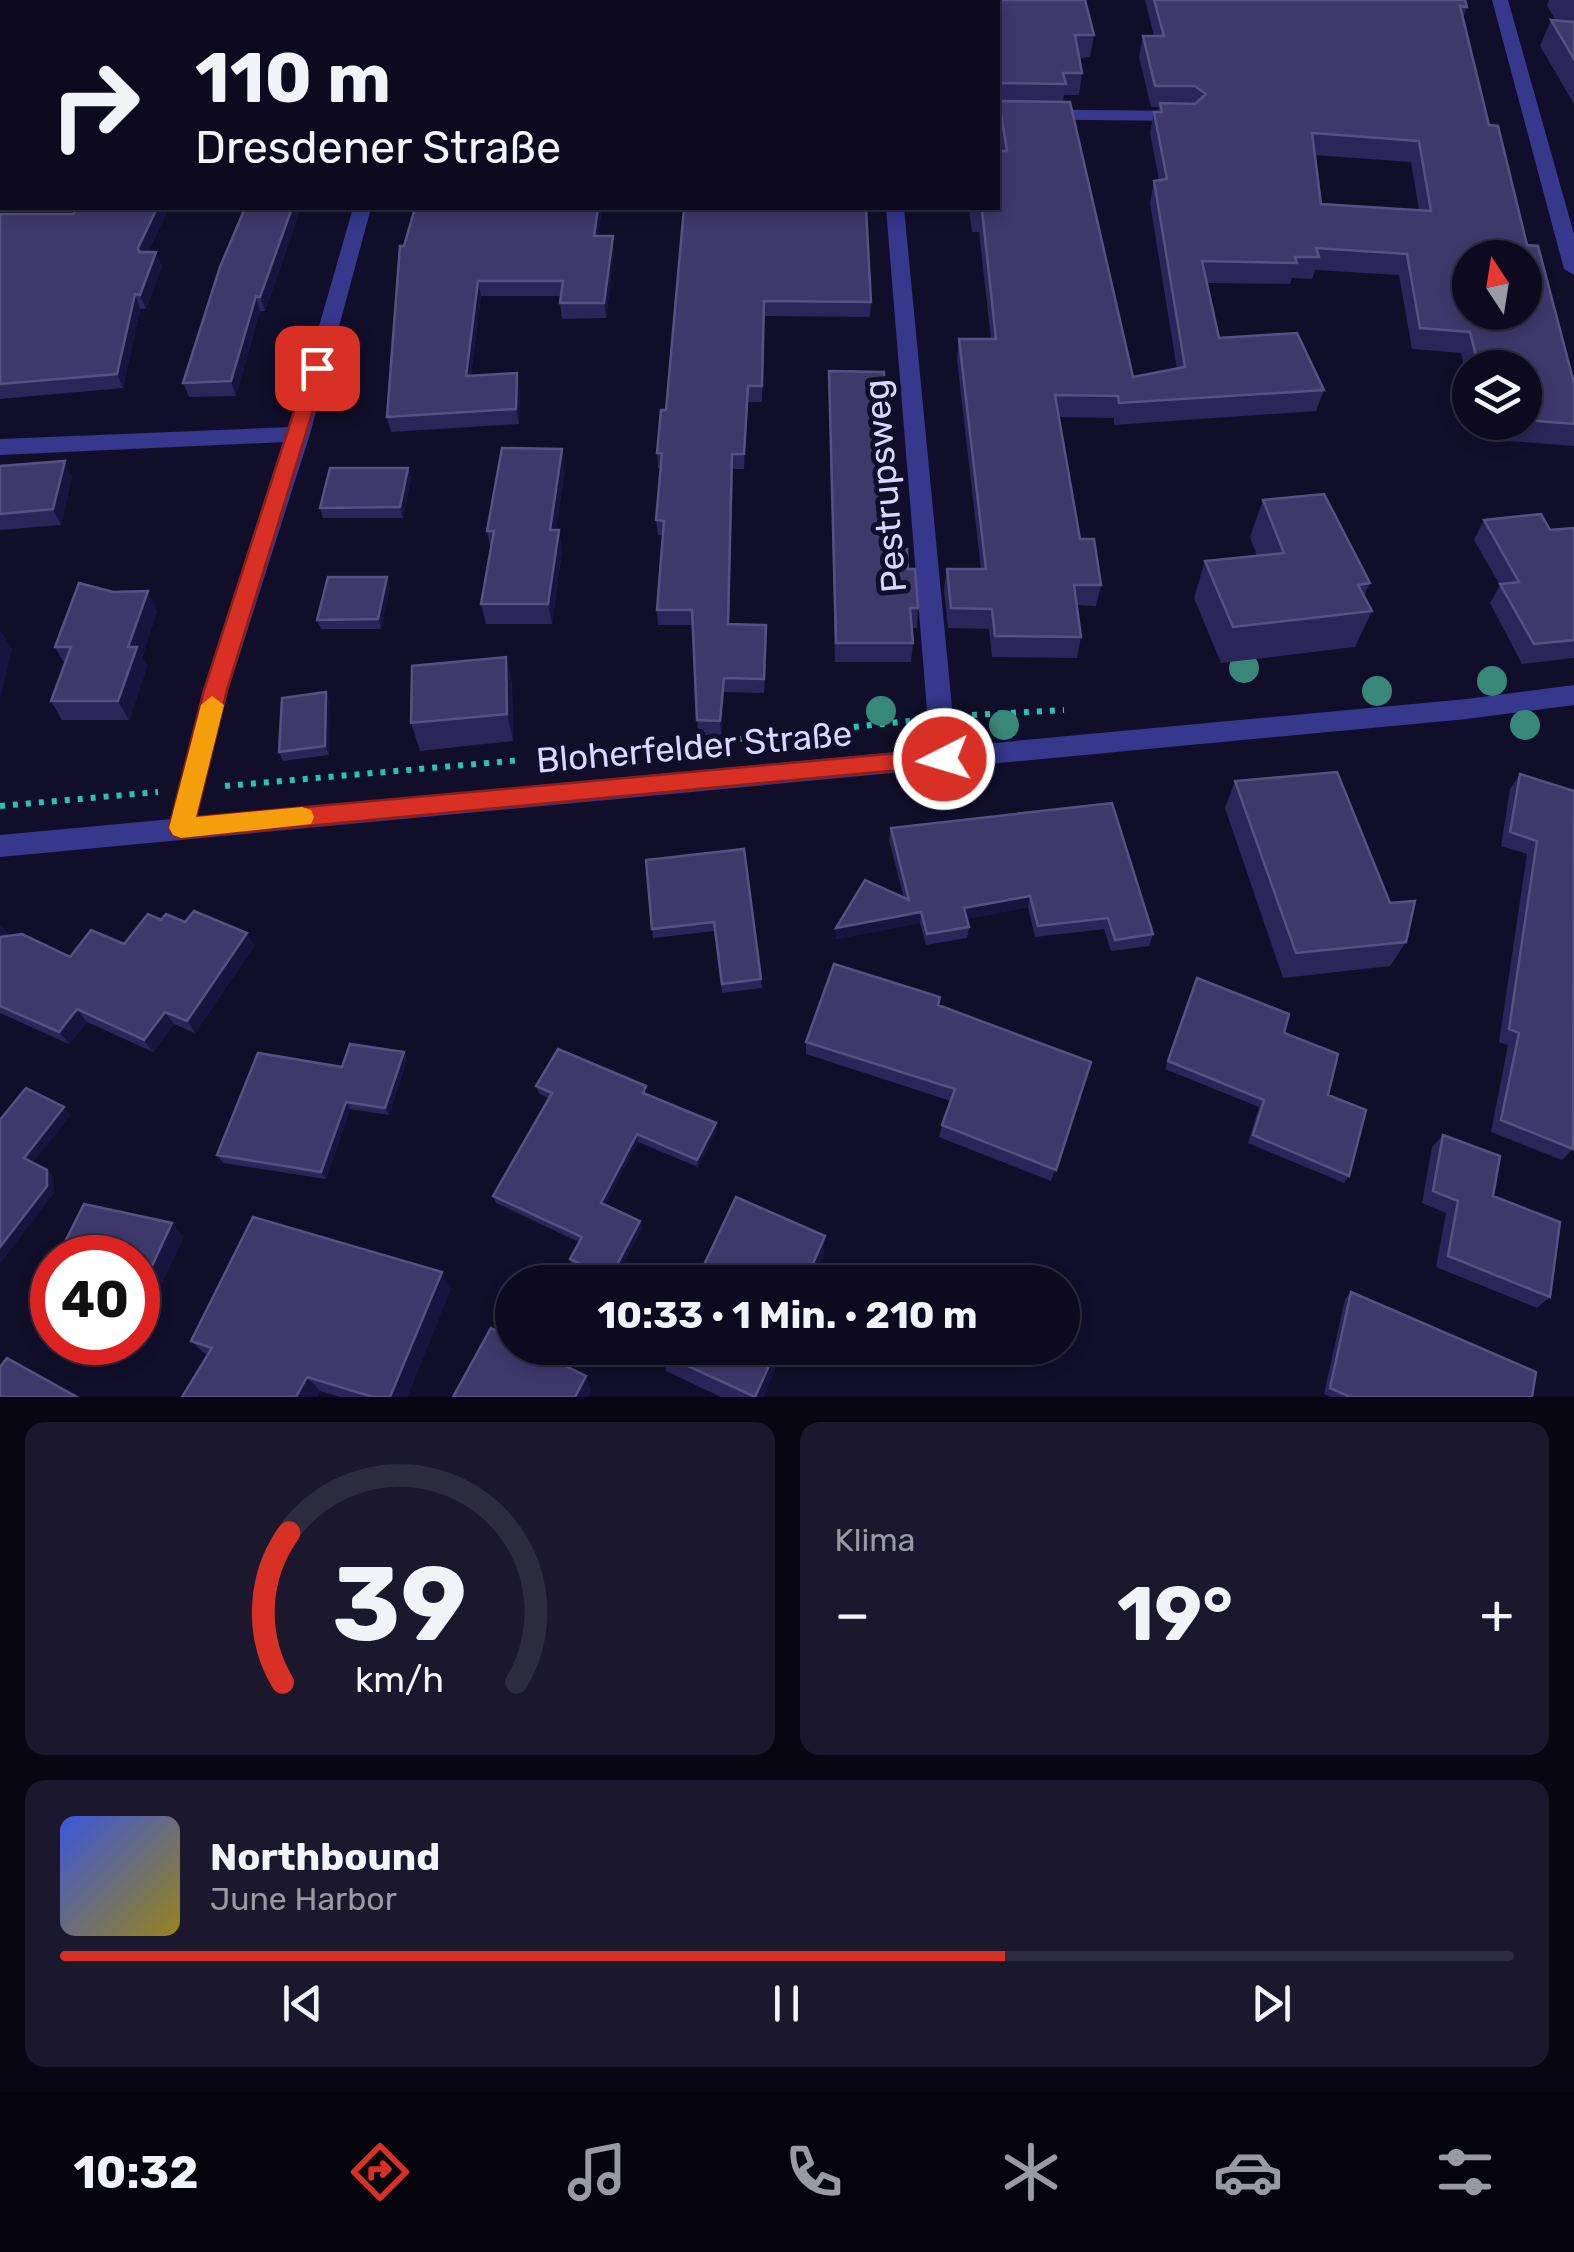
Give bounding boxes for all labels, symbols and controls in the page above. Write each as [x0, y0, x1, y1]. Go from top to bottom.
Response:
text: 110 m [195, 37, 391, 120]
icon: right [30, 40, 160, 170]
text: Dresdener Straße [195, 121, 561, 174]
north arrow [1452, 240, 1542, 330]
map controls [1452, 240, 1542, 440]
pin [275, 326, 360, 411]
icon: arrive [290, 341, 345, 396]
button: layers [1452, 350, 1542, 440]
street label: Pestrupsweg [855, 378, 915, 594]
position arrow [892, 707, 996, 811]
street label: Bloherfelder Straße [534, 712, 854, 782]
speed limit sign: 40 [30, 1235, 160, 1365]
text: 10:33 · 1 Min. · 210 m [597, 1292, 978, 1338]
text: Klima [835, 1521, 915, 1559]
text: 39 [332, 1543, 467, 1666]
text: 19° [1117, 1570, 1233, 1659]
text: − [835, 1582, 870, 1647]
text: + [1480, 1582, 1514, 1647]
text: km/h [355, 1659, 444, 1701]
text: Northbound [210, 1834, 440, 1880]
text: June Harbor [210, 1880, 397, 1918]
icon: previous [275, 1976, 330, 2031]
icon: pause [759, 1976, 814, 2031]
icon: next [1244, 1976, 1299, 2031]
icon: directions [345, 2137, 415, 2207]
icon: music [562, 2137, 632, 2207]
icon: phone [779, 2137, 849, 2207]
icon: climate [996, 2137, 1066, 2207]
icon: car [1213, 2137, 1283, 2207]
icon: filters [1430, 2137, 1500, 2207]
text: 10:32 [73, 2146, 199, 2199]

